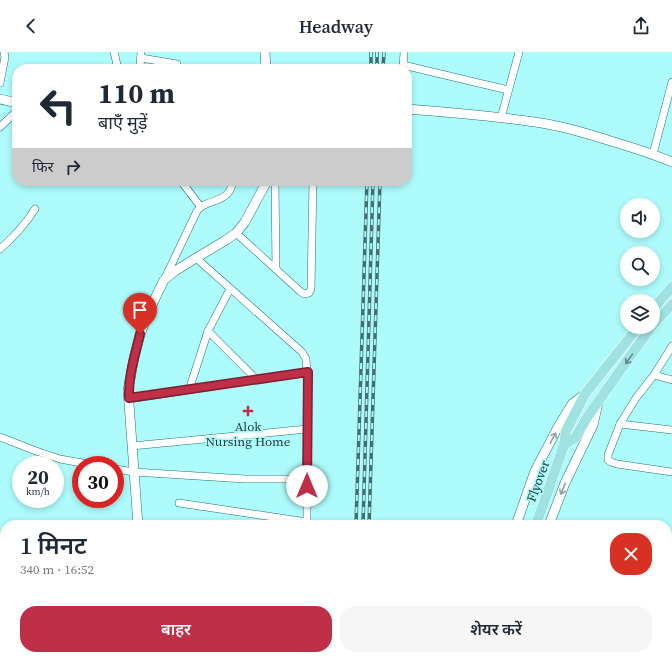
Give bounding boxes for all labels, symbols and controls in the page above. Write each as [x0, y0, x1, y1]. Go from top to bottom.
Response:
text: Headway [299, 14, 373, 39]
icon: back [20, 15, 42, 37]
icon: share [630, 15, 652, 37]
text: 110 m [98, 74, 175, 112]
icon: left [32, 80, 84, 132]
text: बाएँ मुड़ें [98, 110, 147, 135]
text: फिर [32, 156, 54, 177]
icon: right [62, 156, 84, 178]
map controls [620, 198, 660, 334]
button: sound [620, 198, 660, 238]
button: search [620, 246, 660, 286]
pin [123, 293, 157, 334]
button: layers [620, 294, 660, 334]
icon: arrive [129, 299, 151, 321]
one-way arrow [625, 353, 633, 364]
marker: Alok Nursing Home [242, 405, 254, 417]
place label: Alok Nursing Home [206, 418, 291, 450]
one-way arrow [549, 432, 557, 444]
speed limit sign: 30 [72, 456, 124, 508]
street label: Flyover [523, 457, 554, 504]
text: 20 [27, 463, 49, 491]
position arrow [286, 465, 328, 507]
one-way arrow [558, 483, 566, 495]
text: km/h [26, 485, 50, 498]
text: 1 मिनट [20, 529, 87, 562]
button: close [610, 533, 652, 575]
text: 340 m · 16:52 [20, 561, 94, 578]
button: बाहर [20, 606, 332, 652]
button: शेयर करें [340, 606, 652, 652]

